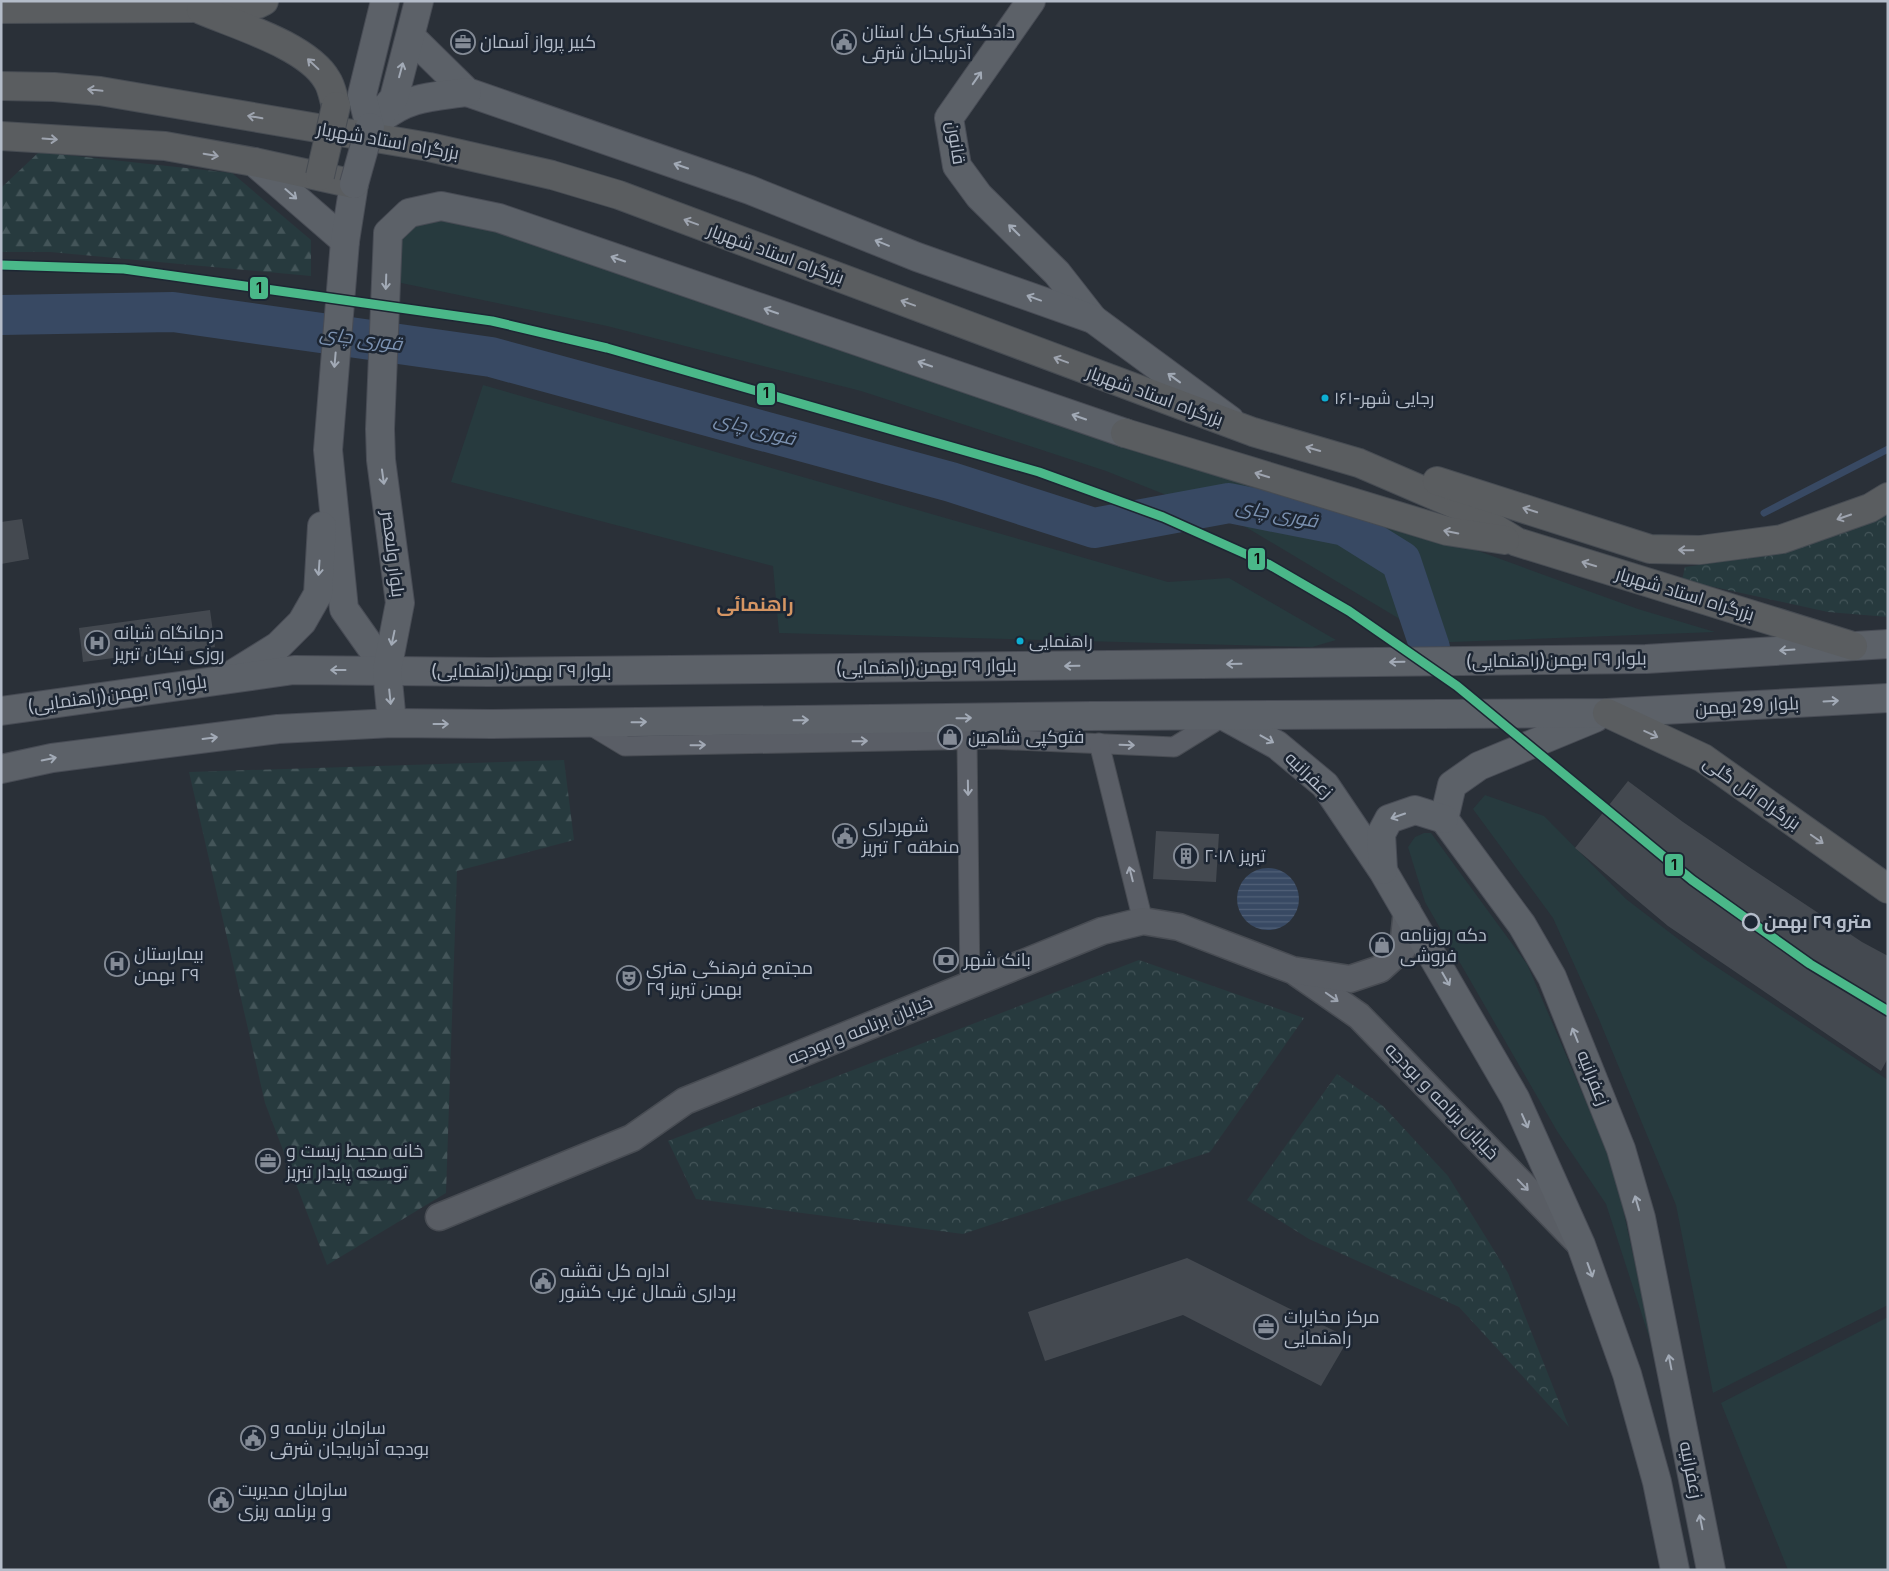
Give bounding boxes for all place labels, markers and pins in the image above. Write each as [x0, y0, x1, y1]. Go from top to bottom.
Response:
place label: دادگستری کل استان آذربایجان شرقی [862, 21, 1015, 64]
office icon: کبیر پرواز آسمان [450, 29, 476, 55]
public building icon: دادگستری کل استان آذربایجان شرقی [831, 29, 857, 55]
place label: کبیر پرواز آسمان [480, 31, 596, 54]
place label: ۱۶۱-رجایی شهر [1334, 388, 1434, 409]
marker: ۱۶۱-رجایی شهر [1320, 393, 1330, 403]
place label: درمانگاه شبانه روزی نیکان تبریز [113, 622, 224, 665]
hospital icon: درمانگاه شبانه روزی نیکان تبریز [84, 630, 110, 656]
place label: راهنمایی [1029, 631, 1093, 652]
marker: راهنمایی [1015, 636, 1025, 646]
shop icon: فتوکپی شاهین [937, 724, 963, 750]
place label: فتوکپی شاهین [968, 726, 1085, 748]
place label: شهرداری منطقه ۲ تبریز [861, 815, 960, 858]
public building icon: شهرداری منطقه ۲ تبریز [832, 823, 858, 849]
building icon: تبریز ۲۰۱۸ [1173, 843, 1199, 869]
place label: تبریز ۲۰۱۸ [1204, 845, 1266, 867]
place label: مترو ۲۹ بهمن [1764, 911, 1872, 933]
marker: مترو ۲۹ بهمن [1742, 913, 1760, 931]
place label: دکه روزنامه فروشی [1400, 924, 1487, 967]
shop icon: دکه روزنامه فروشی [1369, 932, 1395, 958]
place label: بیمارستان ٢٩ بهمن [134, 943, 204, 986]
bank icon: بانک شهر [933, 947, 959, 973]
place label: بانک شهر [963, 949, 1031, 971]
hospital icon: بیمارستان ٢٩ بهمن [104, 951, 130, 977]
place label: مجتمع فرهنگی هنری ۲۹ بهمن تبریز [646, 957, 813, 1000]
theatre icon: مجتمع فرهنگی هنری ۲۹ بهمن تبریز [616, 965, 642, 991]
place label: خانه محیط زیست و توسعه پایدار تبریز [285, 1140, 423, 1184]
office icon: خانه محیط زیست و توسعه پایدار تبریز [255, 1148, 281, 1174]
place label: اداره کل نقشه برداری شمال غرب کشور [559, 1260, 736, 1303]
public building icon: اداره کل نقشه برداری شمال غرب کشور [530, 1268, 556, 1294]
place label: مرکز مخابرات راهنمایی [1284, 1306, 1380, 1349]
office icon: مرکز مخابرات راهنمایی [1253, 1314, 1279, 1340]
place label: سازمان برنامه و بودجه آذربایجان شرقی [270, 1417, 429, 1460]
public building icon: سازمان برنامه و بودجه آذربایجان شرقی [240, 1425, 266, 1451]
place label: سازمان مدیریت و برنامه ریزی [238, 1479, 348, 1522]
public building icon: سازمان مدیریت و برنامه ریزی [208, 1487, 234, 1513]

